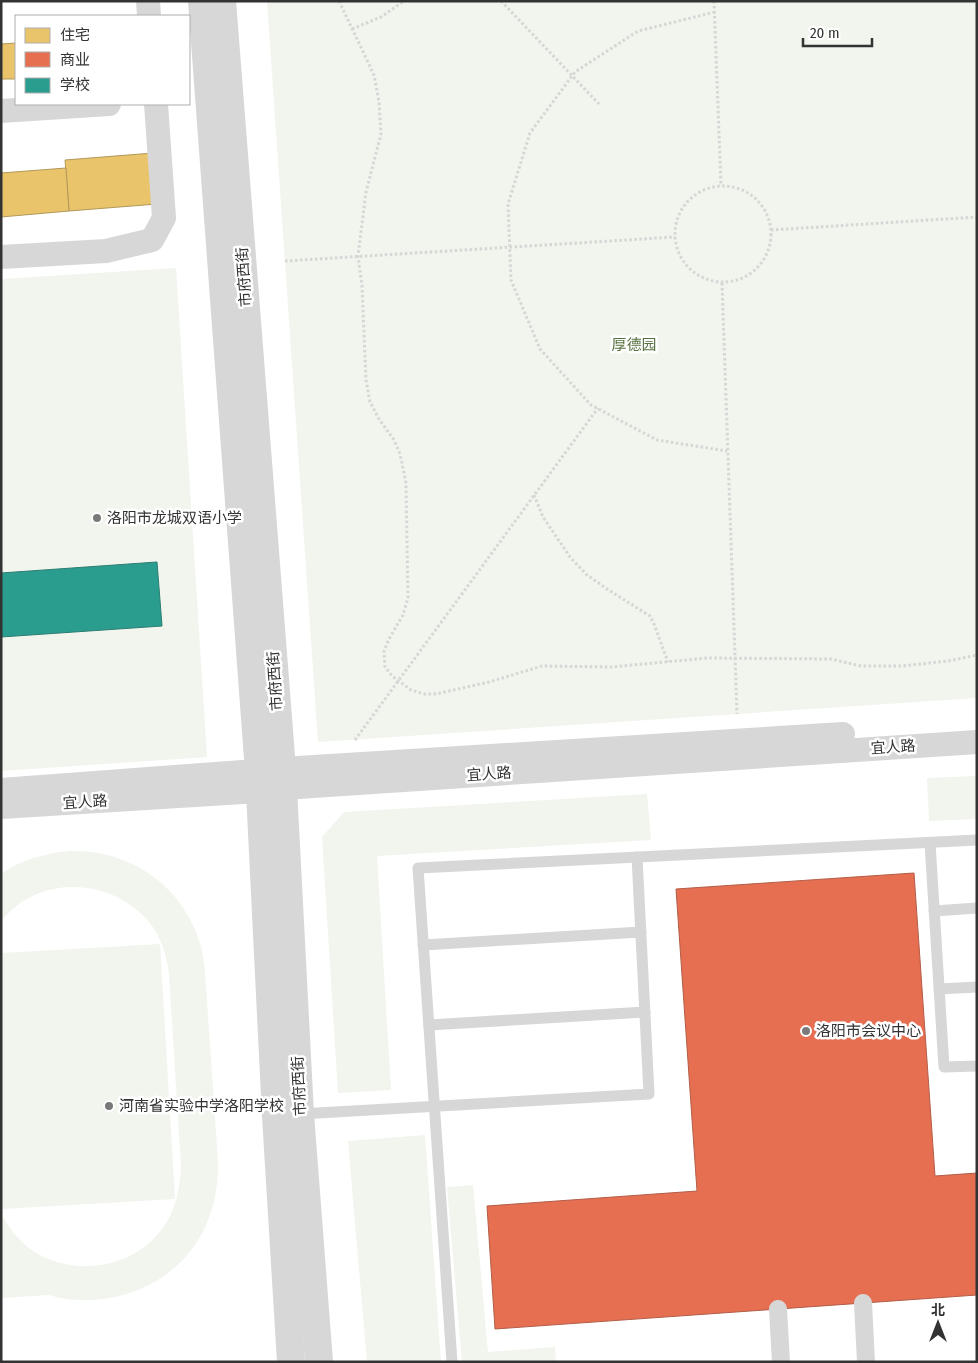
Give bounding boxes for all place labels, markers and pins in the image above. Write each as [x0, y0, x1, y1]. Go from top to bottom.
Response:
place label: 洛阳市龙城双语小学 [107, 509, 242, 527]
marker: 洛阳市龙城双语小学 [91, 512, 103, 524]
place label: 洛阳市会议中心 [816, 1022, 921, 1040]
marker: 洛阳市会议中心 [800, 1025, 812, 1037]
place label: 河南省实验中学洛阳学校 [119, 1097, 284, 1115]
marker: 河南省实验中学洛阳学校 [103, 1100, 115, 1112]

